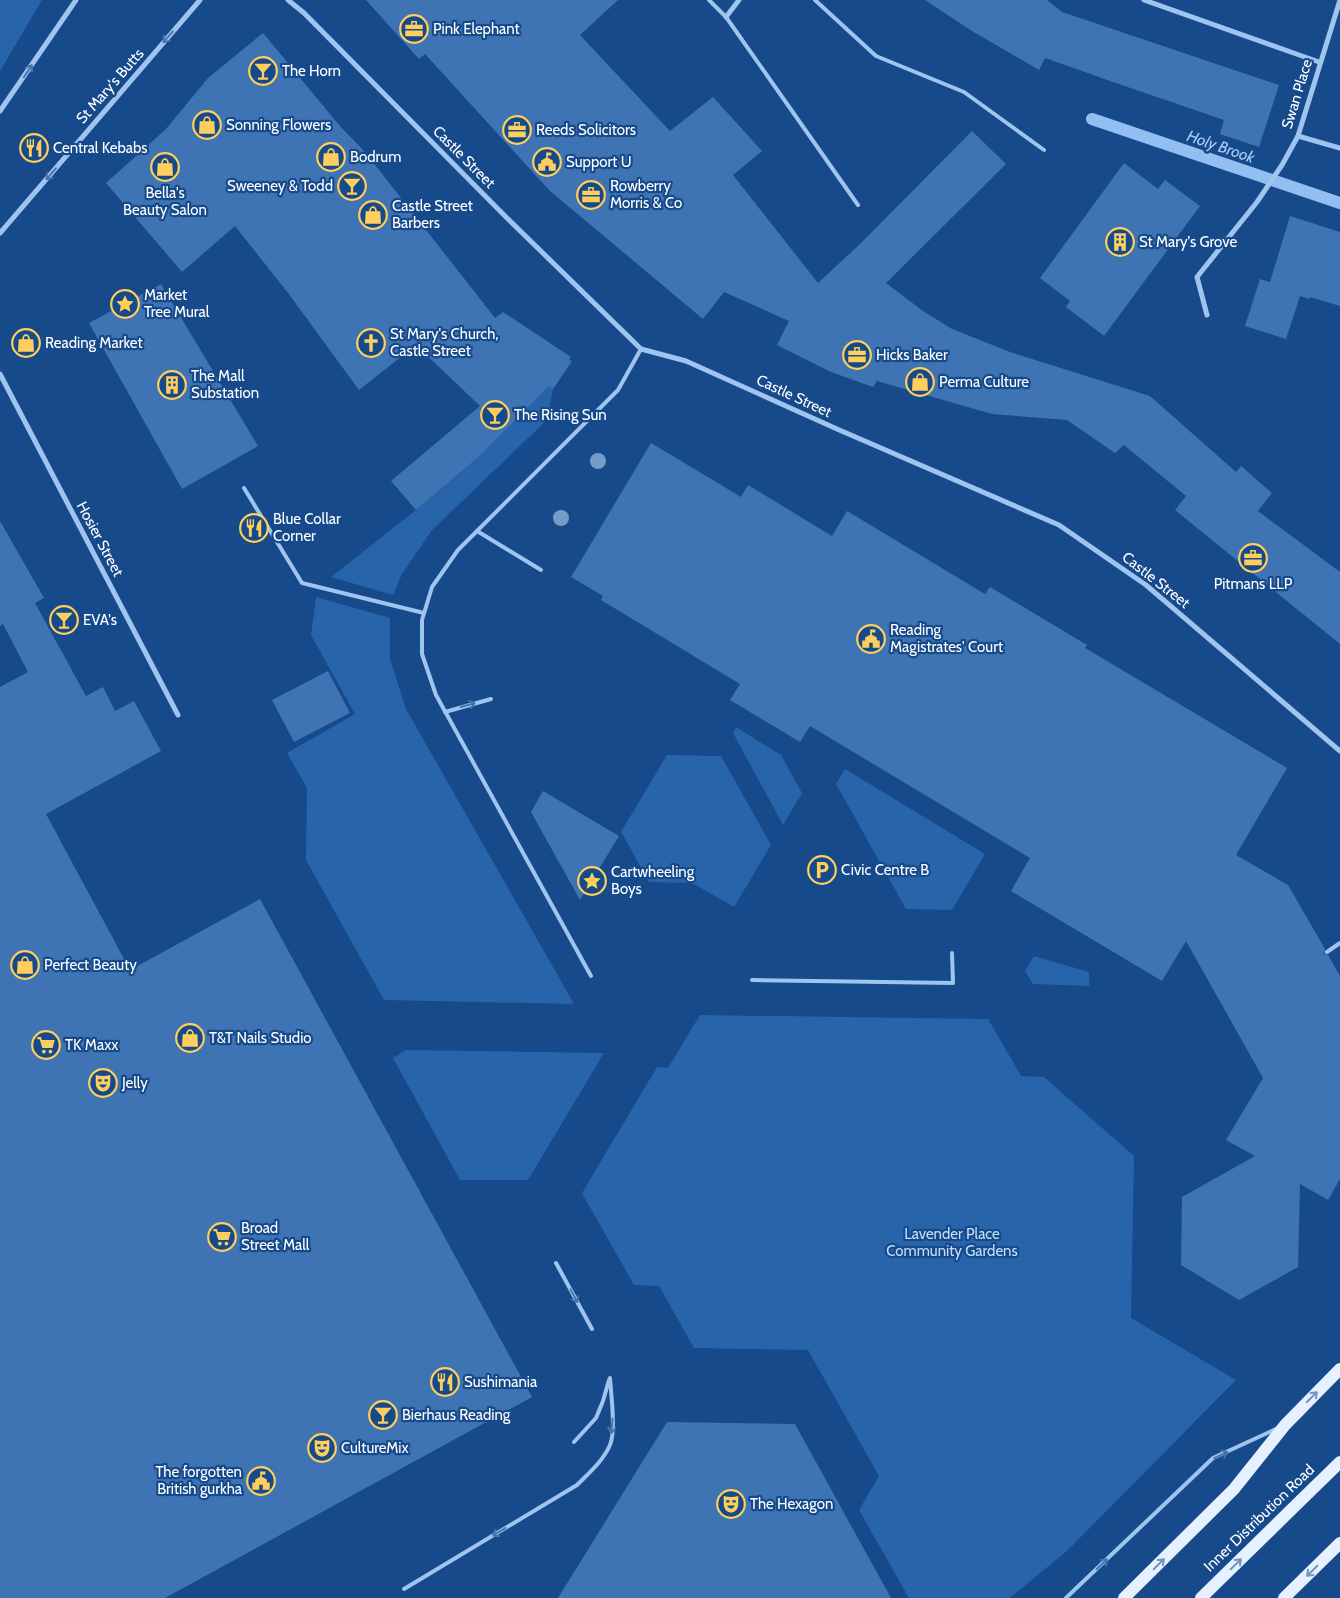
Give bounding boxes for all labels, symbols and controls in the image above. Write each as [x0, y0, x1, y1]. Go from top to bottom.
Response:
office icon: Pink Elephant [399, 14, 429, 44]
place label: Pink Elephant [433, 20, 520, 38]
one-way arrow [163, 30, 174, 43]
street label: St Mary's Butts [72, 45, 148, 127]
bar icon: The Horn [248, 56, 278, 86]
street label: Swan Place [1278, 57, 1316, 131]
place label: The Horn [282, 62, 341, 80]
one-way arrow [22, 64, 33, 78]
shop icon: Sonning Flowers [192, 110, 222, 140]
office icon: Reeds Solicitors [502, 115, 532, 145]
place label: Sonning Flowers [226, 116, 331, 134]
place label: Reeds Solicitors [536, 121, 636, 139]
street label: Castle Street [429, 122, 499, 192]
water label: Holy Brook [1185, 126, 1258, 167]
restaurant icon: Central Kebabs [19, 133, 49, 163]
place label: Central Kebabs [53, 139, 148, 157]
shop icon: Bodrum [316, 142, 346, 172]
public building icon: Support U [532, 147, 562, 177]
place label: Bodrum [350, 148, 401, 166]
shop icon: Bella's Beauty Salon [150, 152, 180, 182]
place label: Support U [566, 153, 632, 171]
one-way arrow [45, 167, 57, 180]
bar icon: Sweeney & Todd [337, 171, 367, 201]
place label: Sweeney & Todd [227, 177, 333, 195]
place label: Rowberry Morris & Co [610, 177, 682, 212]
office icon: Rowberry Morris & Co [576, 180, 606, 210]
place label: Bella's Beauty Salon [123, 184, 207, 219]
place label: Castle Street Barbers [392, 197, 473, 232]
shop icon: Castle Street Barbers [358, 200, 388, 230]
building icon: St Mary's Grove [1105, 227, 1135, 257]
place label: St Mary's Grove [1139, 233, 1237, 251]
place label: Market Tree Mural [144, 286, 210, 321]
place icon: Market Tree Mural [110, 289, 140, 319]
place label: St Mary's Church, Castle Street [390, 325, 499, 360]
shop icon: Reading Market [11, 328, 41, 358]
church icon: St Mary's Church, Castle Street [356, 328, 386, 358]
place label: Reading Market [45, 334, 143, 352]
office icon: Hicks Baker [842, 340, 872, 370]
place label: Hicks Baker [876, 346, 948, 364]
place label: The Mall Substation [191, 367, 259, 402]
shop icon: Perma Culture [905, 367, 935, 397]
building icon: The Mall Substation [157, 370, 187, 400]
street label: Castle Street [754, 371, 834, 421]
place label: Perma Culture [939, 373, 1029, 391]
bar icon: The Rising Sun [480, 400, 510, 430]
place label: The Rising Sun [514, 406, 607, 424]
street label: Hosier Street [73, 498, 127, 580]
place label: Blue Collar Corner [273, 510, 341, 545]
restaurant icon: Blue Collar Corner [239, 513, 269, 543]
office icon: Pitmans LLP [1238, 543, 1268, 573]
street label: Castle Street [1119, 548, 1193, 612]
place label: Pitmans LLP [1214, 575, 1293, 593]
bar icon: EVA's [49, 605, 79, 635]
place label: EVA's [83, 611, 117, 629]
place label: Reading Magistrates' Court [890, 621, 1003, 656]
public building icon: Reading Magistrates' Court [856, 624, 886, 654]
one-way arrow [460, 700, 476, 710]
parking icon: Civic Centre B [807, 855, 837, 885]
place label: Civic Centre B [841, 861, 929, 879]
place label: Cartwheeling Boys [611, 863, 695, 898]
place icon: Cartwheeling Boys [577, 866, 607, 896]
shop icon: Perfect Beauty [10, 950, 40, 980]
place label: Perfect Beauty [44, 956, 137, 974]
shop icon: T&T Nails Studio [175, 1023, 205, 1053]
place label: T&T Nails Studio [209, 1029, 312, 1047]
supermarket icon: TK Maxx [31, 1030, 61, 1060]
place label: TK Maxx [65, 1036, 118, 1054]
theatre icon: Jelly [88, 1068, 118, 1098]
place label: Jelly [121, 1074, 148, 1092]
place label: Broad Street Mall [241, 1219, 310, 1254]
supermarket icon: Broad Street Mall [207, 1222, 237, 1252]
park label: Lavender Place Community Gardens [886, 1225, 1018, 1260]
one-way arrow [570, 1288, 579, 1303]
restaurant icon: Sushimania [430, 1367, 460, 1397]
place label: Sushimania [464, 1373, 538, 1391]
one-way arrow [1306, 1391, 1318, 1403]
bar icon: Bierhaus Reading [368, 1400, 398, 1430]
place label: Bierhaus Reading [402, 1406, 511, 1424]
one-way arrow [607, 1418, 617, 1434]
theatre icon: CultureMix [307, 1433, 337, 1463]
place label: CultureMix [341, 1439, 409, 1457]
one-way arrow [1213, 1449, 1228, 1459]
street label: Inner Distribution Road [1200, 1461, 1318, 1575]
place label: The forgotten British gurkha [155, 1463, 243, 1498]
public building icon: The forgotten British gurkha [246, 1466, 276, 1496]
theatre icon: The Hexagon [716, 1489, 746, 1519]
place label: The Hexagon [750, 1495, 833, 1513]
one-way arrow [492, 1528, 506, 1538]
one-way arrow [1095, 1558, 1108, 1570]
one-way arrow [1152, 1558, 1164, 1570]
one-way arrow [1230, 1558, 1242, 1570]
one-way arrow [1306, 1565, 1319, 1577]

